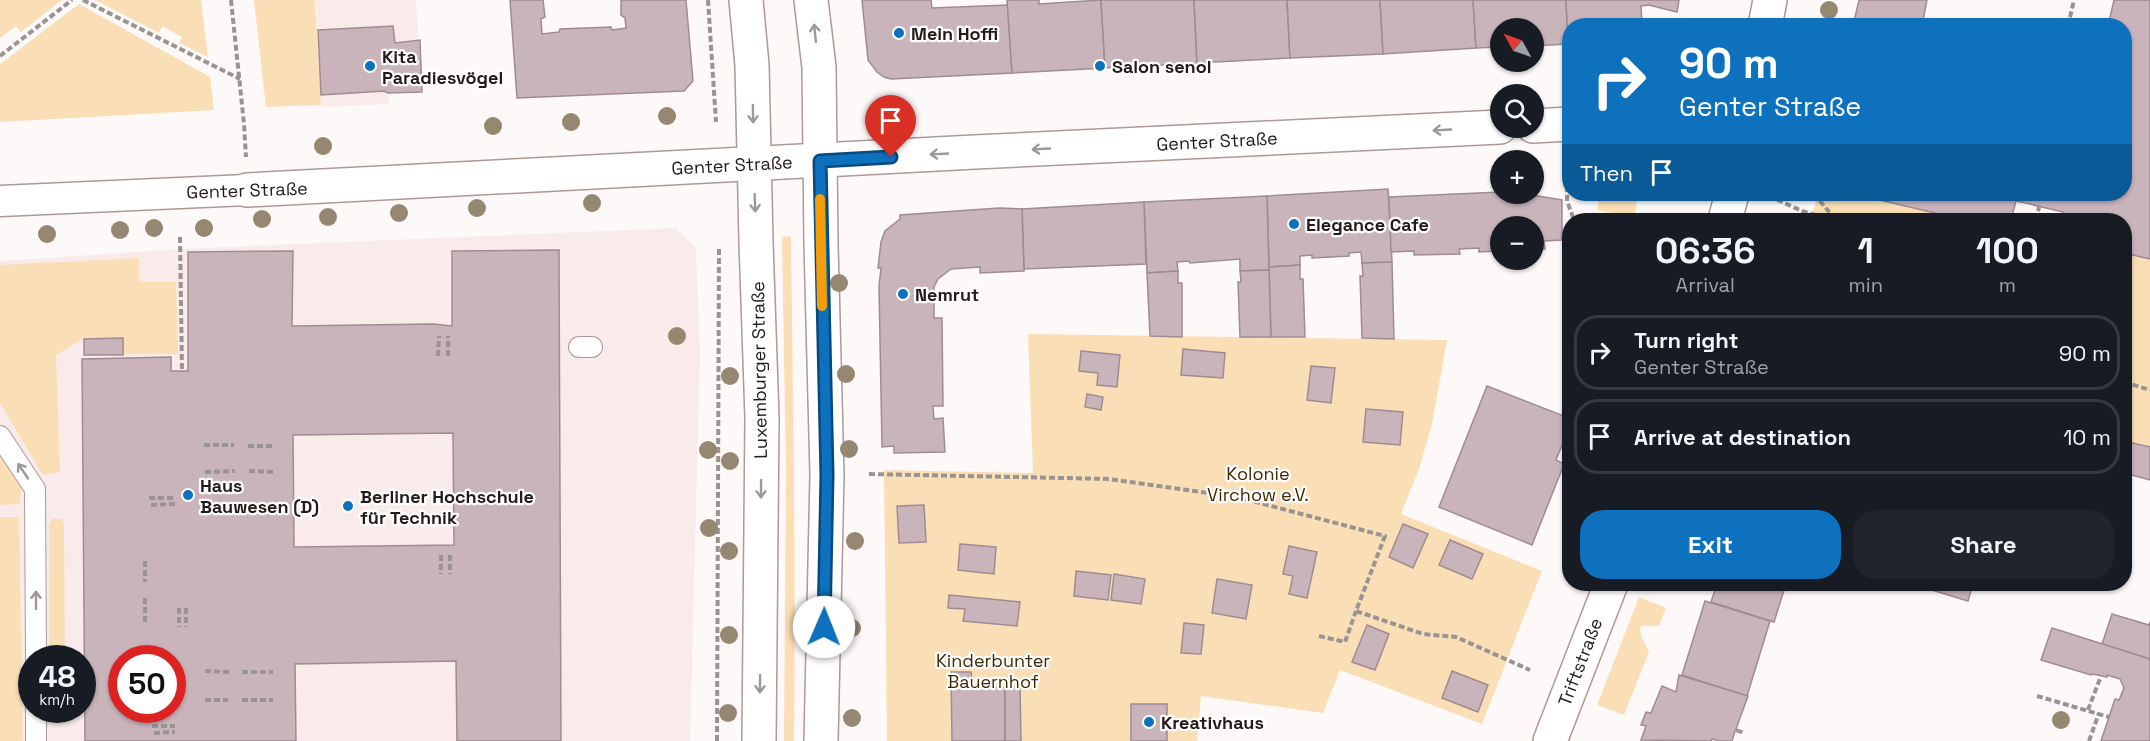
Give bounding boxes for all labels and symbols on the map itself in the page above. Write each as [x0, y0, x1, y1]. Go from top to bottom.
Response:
north arrow [1490, 18, 1544, 72]
place label: Mein Hoffi [911, 22, 998, 45]
one-way arrow [809, 24, 820, 44]
marker: Mein Hoffi [892, 26, 906, 40]
place label: Kita Paradiesvögel [382, 45, 503, 89]
place label: Salon senol [1112, 55, 1212, 78]
marker: Kita Paradiesvögel [363, 59, 377, 73]
marker: Salon senol [1093, 59, 1107, 73]
pin [865, 95, 916, 157]
one-way arrow [747, 104, 759, 124]
one-way arrow [1432, 125, 1452, 136]
street label: Genter Straße [1156, 126, 1278, 156]
one-way arrow [1032, 143, 1052, 154]
one-way arrow [930, 148, 950, 159]
street label: Genter Straße [671, 150, 793, 180]
street label: Genter Straße [186, 176, 308, 204]
one-way arrow [749, 192, 760, 212]
place label: Elegance Cafe [1306, 213, 1429, 236]
marker: Elegance Cafe [1287, 217, 1301, 231]
street label: Luxemburger Straße [746, 281, 772, 459]
place label: Nemrut [915, 283, 979, 306]
marker: Nemrut [896, 287, 910, 301]
park label: Kolonie Virchow e.V. [1207, 462, 1309, 506]
one-way arrow [17, 463, 29, 480]
place label: Haus Bauwesen (D) [200, 474, 319, 518]
one-way arrow [755, 479, 767, 499]
place label: Berliner Hochschule für Technik [360, 485, 534, 529]
marker: Haus Bauwesen (D) [181, 488, 195, 502]
marker: Berliner Hochschule für Technik [341, 499, 355, 513]
one-way arrow [30, 591, 41, 611]
position arrow [792, 595, 856, 659]
street label: Triftstraße [1553, 615, 1607, 709]
speed limit sign: 50 [108, 645, 186, 723]
park label: Kinderbunter Bauernhof [936, 649, 1050, 693]
one-way arrow [754, 674, 765, 694]
place label: Kreativhaus [1161, 711, 1264, 734]
marker: Kreativhaus [1142, 715, 1156, 729]

